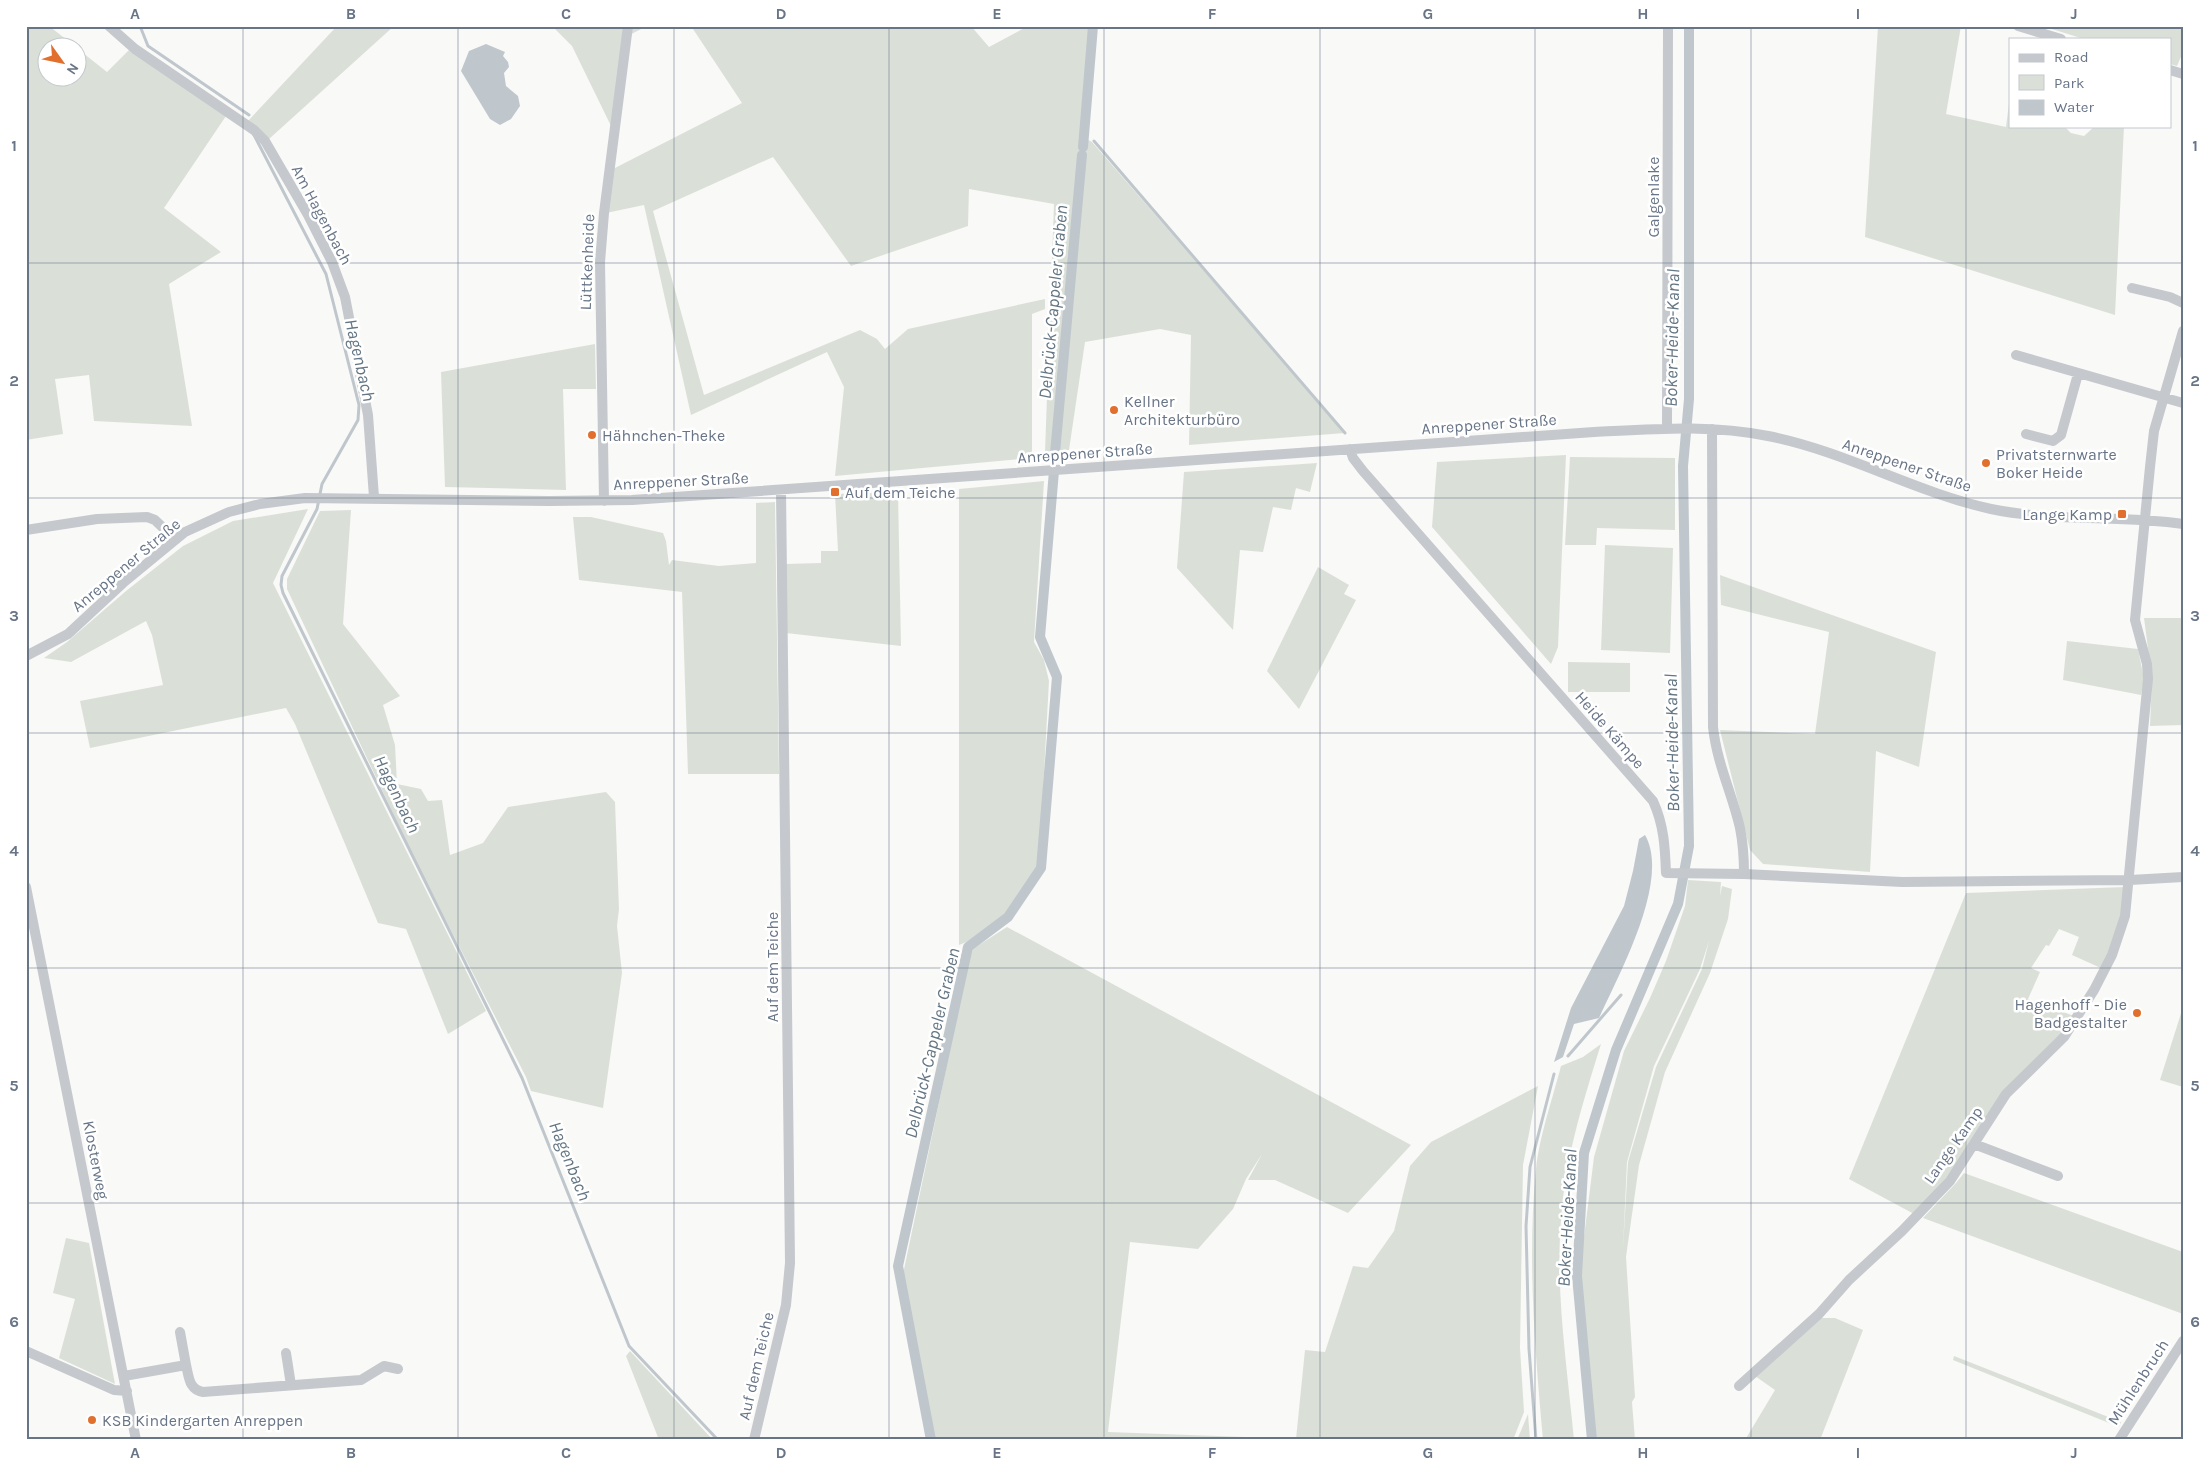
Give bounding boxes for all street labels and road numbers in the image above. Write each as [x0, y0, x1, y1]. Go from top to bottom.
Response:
street label: Galgenlake [1644, 156, 1663, 238]
street label: Am Hagenbach [288, 162, 356, 268]
street label: Lüttkenheide [576, 213, 598, 311]
street label: Anreppener Straße [1421, 410, 1557, 438]
street label: Anreppener Straße [1840, 434, 1974, 496]
street label: Anreppener Straße [1017, 439, 1153, 467]
street label: Anreppener Straße [613, 468, 749, 494]
street label: Anreppener Straße [68, 514, 184, 616]
street label: Heide Kämpe [1571, 687, 1649, 773]
street label: Auf dem Teiche [763, 912, 782, 1022]
street label: Lange Kamp [1919, 1103, 1987, 1187]
street label: Klosterweg [79, 1119, 113, 1201]
street label: Auf dem Teiche [734, 1310, 778, 1422]
street label: Mühlenbruch [2103, 1336, 2173, 1428]

